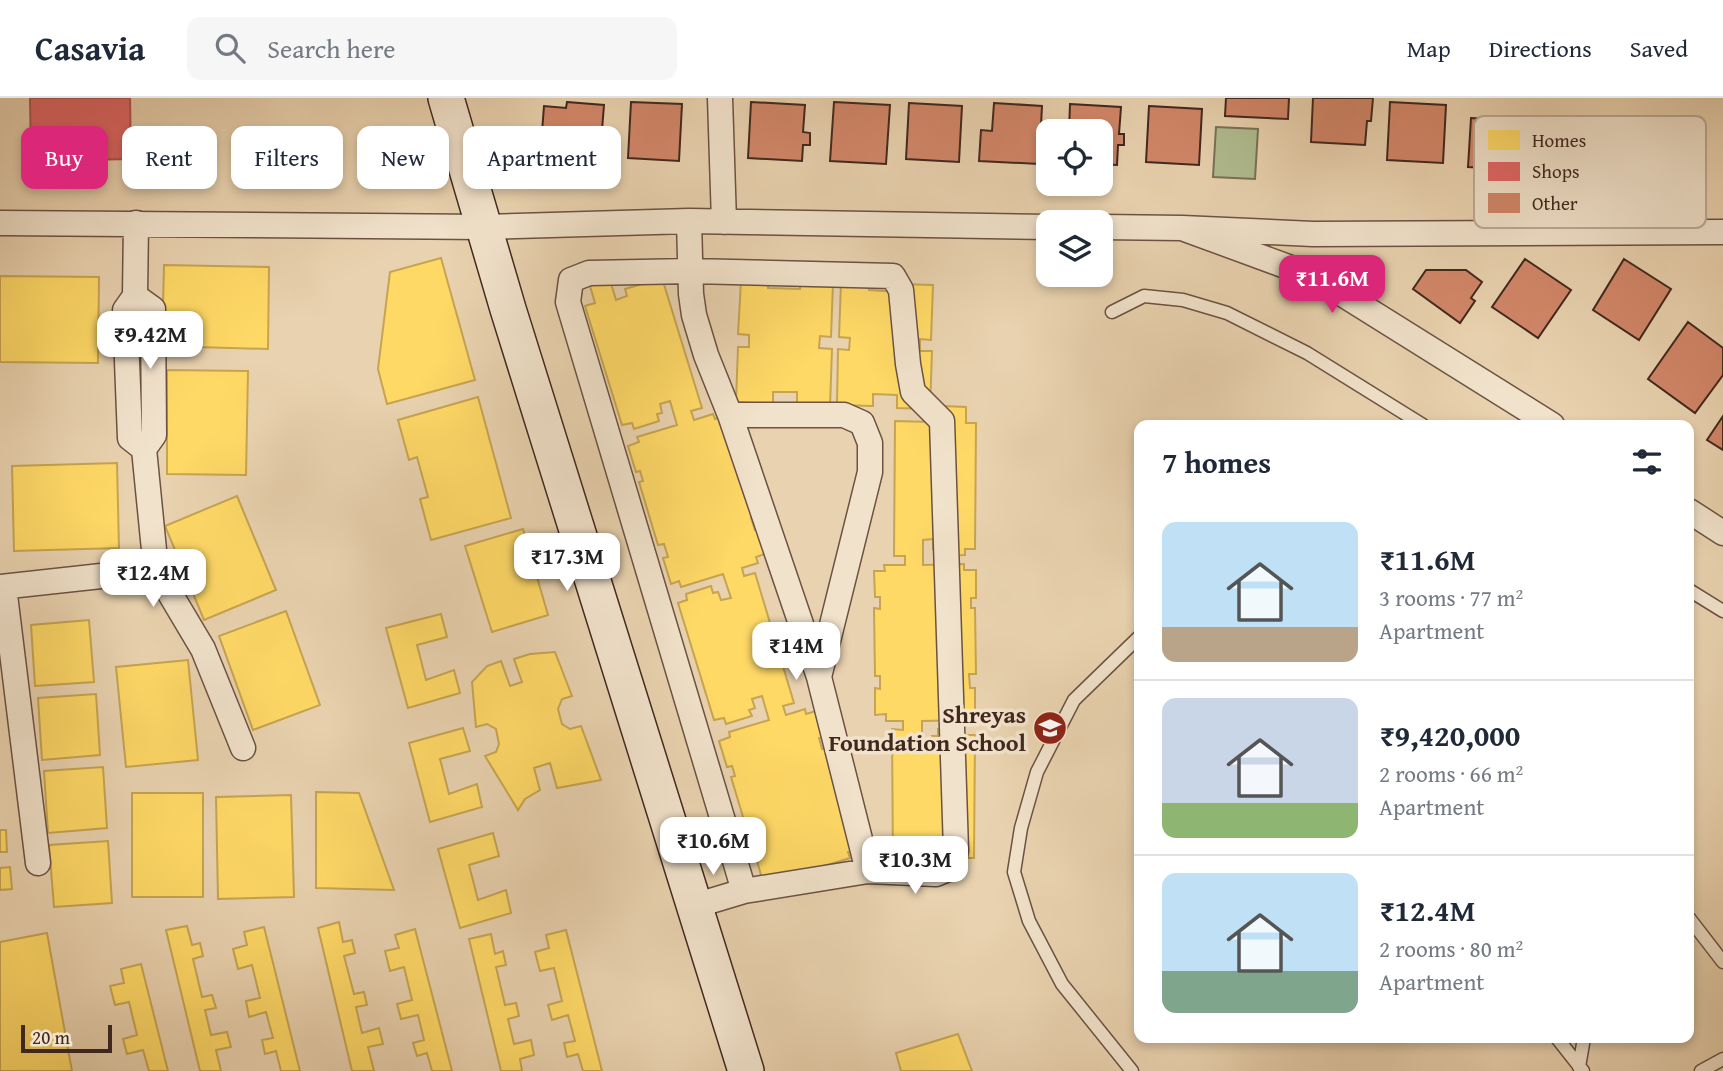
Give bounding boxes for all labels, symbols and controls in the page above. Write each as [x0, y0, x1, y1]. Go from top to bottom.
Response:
search box [187, 17, 677, 80]
text: Casavia [35, 24, 145, 72]
icon: search [211, 29, 249, 67]
text: Search here [267, 29, 396, 68]
text: Map [1407, 31, 1451, 66]
text: Directions [1489, 31, 1592, 66]
text: Saved [1630, 31, 1688, 66]
legend [1474, 116, 1706, 228]
map controls [1036, 119, 1113, 287]
button: locate [1036, 119, 1113, 196]
chip: Buy [21, 126, 108, 189]
chip: Rent [122, 126, 217, 189]
chip: Filters [231, 126, 343, 189]
chip: New [357, 126, 449, 189]
chip: Apartment [463, 126, 621, 189]
text: Homes [1532, 126, 1586, 154]
text: Shops [1532, 157, 1579, 185]
text: Other [1532, 189, 1578, 217]
button: layers [1036, 210, 1113, 287]
pin: ₹11.6M [1275, 256, 1389, 315]
text: ₹11.6M [1295, 261, 1369, 294]
pin: ₹9.42M [93, 312, 207, 371]
text: ₹9.42M [113, 317, 187, 350]
text: 7 homes [1162, 440, 1271, 484]
icon: filters [1628, 443, 1666, 481]
pin: ₹17.3M [510, 533, 624, 593]
text: ₹11.6M [1379, 537, 1475, 581]
text: ₹17.3M [530, 539, 604, 572]
pin: ₹12.4M [96, 550, 210, 609]
icon: home [1218, 550, 1302, 634]
text: ₹12.4M [116, 555, 190, 588]
text: 3 rooms · 77 m² [1379, 581, 1523, 614]
text: Apartment [1379, 614, 1484, 647]
pin: ₹14M [755, 622, 837, 682]
text: ₹14M [768, 628, 824, 661]
place label: Shreyas Foundation School [828, 697, 1027, 760]
school or university icon: Shreyas Foundation School [1031, 709, 1069, 747]
text: ₹9,420,000 [1379, 713, 1520, 757]
icon: home [1218, 726, 1302, 810]
text: 2 rooms · 66 m² [1379, 757, 1523, 790]
text: Apartment [1379, 790, 1484, 823]
pin: ₹10.6M [656, 818, 770, 877]
text: ₹10.6M [676, 823, 750, 856]
pin: ₹10.3M [858, 836, 972, 896]
text: ₹10.3M [878, 842, 952, 875]
text: ₹12.4M [1379, 888, 1475, 932]
icon: home [1218, 901, 1302, 985]
text: 2 rooms · 80 m² [1379, 932, 1523, 965]
text: Apartment [1379, 965, 1484, 998]
scale bar [21, 1022, 112, 1054]
text: 20 m [32, 1023, 70, 1051]

